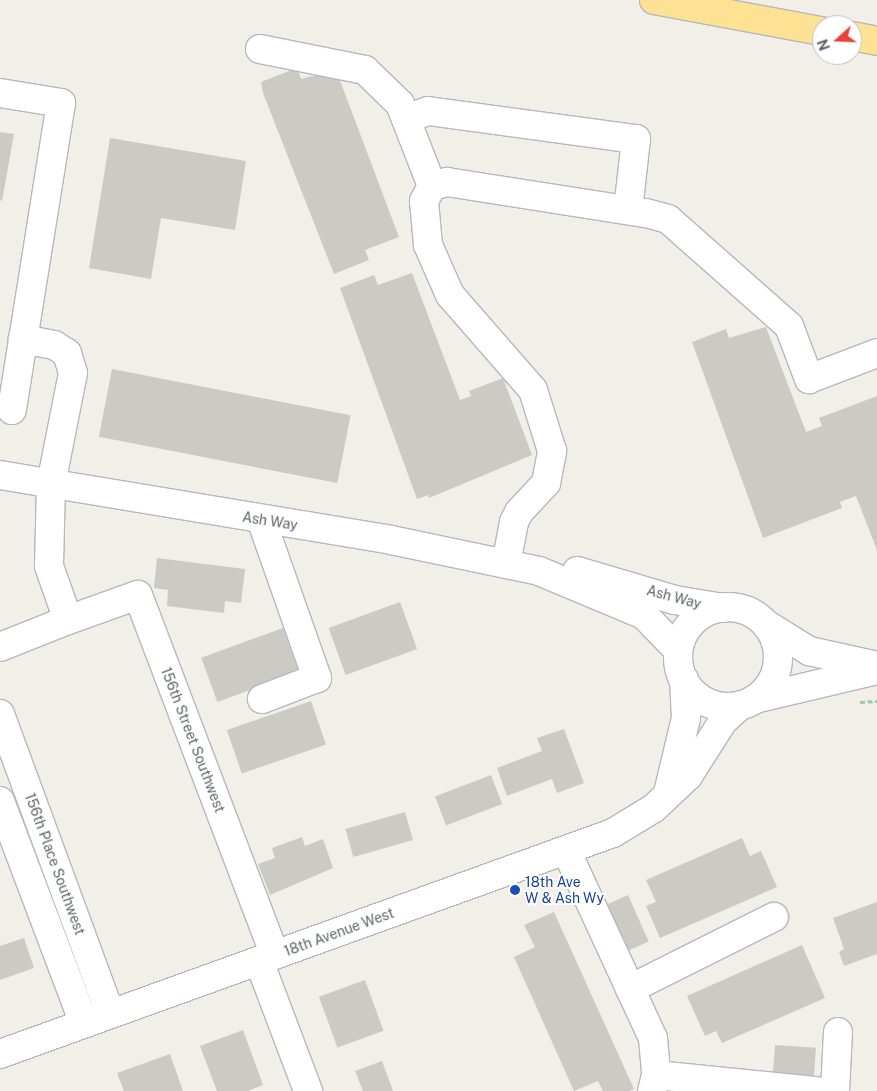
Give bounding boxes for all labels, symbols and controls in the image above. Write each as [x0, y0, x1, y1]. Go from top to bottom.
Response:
north arrow [812, 15, 862, 65]
text: N [814, 37, 833, 53]
street label: Ash Way [241, 508, 299, 534]
street label: Ash Way [645, 582, 703, 612]
street label: 156th Street Southwest [158, 665, 228, 815]
street label: 156th Place Southwest [22, 791, 88, 937]
place label: 18th Ave W & Ash Wy [525, 874, 604, 906]
marker: 18th Ave W & Ash Wy [509, 884, 521, 896]
street label: 18th Avenue West [282, 904, 396, 960]

